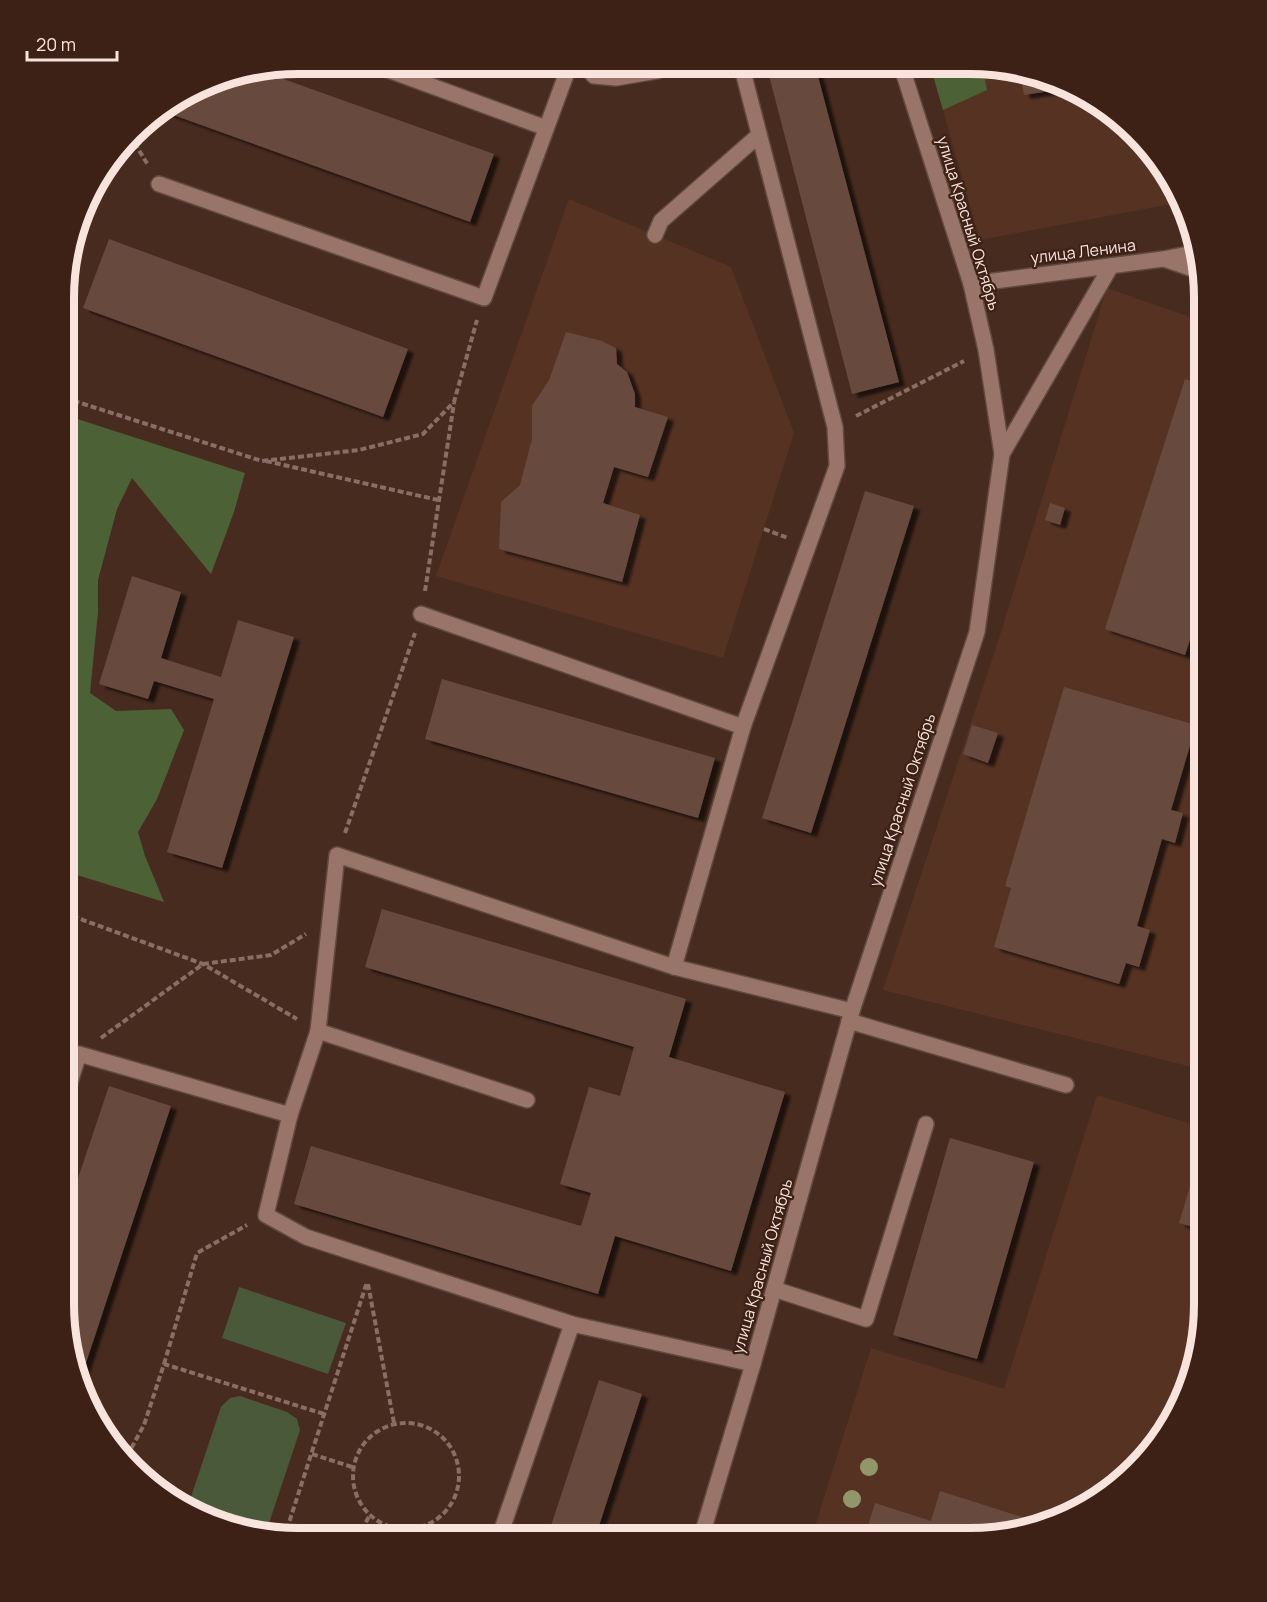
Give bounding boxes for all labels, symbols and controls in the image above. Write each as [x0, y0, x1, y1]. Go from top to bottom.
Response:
scale bar [27, 24, 117, 62]
text: 20 m [36, 32, 76, 56]
street label: улица Красный Октябрь [932, 133, 1006, 313]
street label: улица Ленина [1029, 234, 1137, 268]
street label: улица Красный Октябрь [864, 710, 940, 890]
street label: улица Красный Октябрь [726, 1176, 798, 1356]

